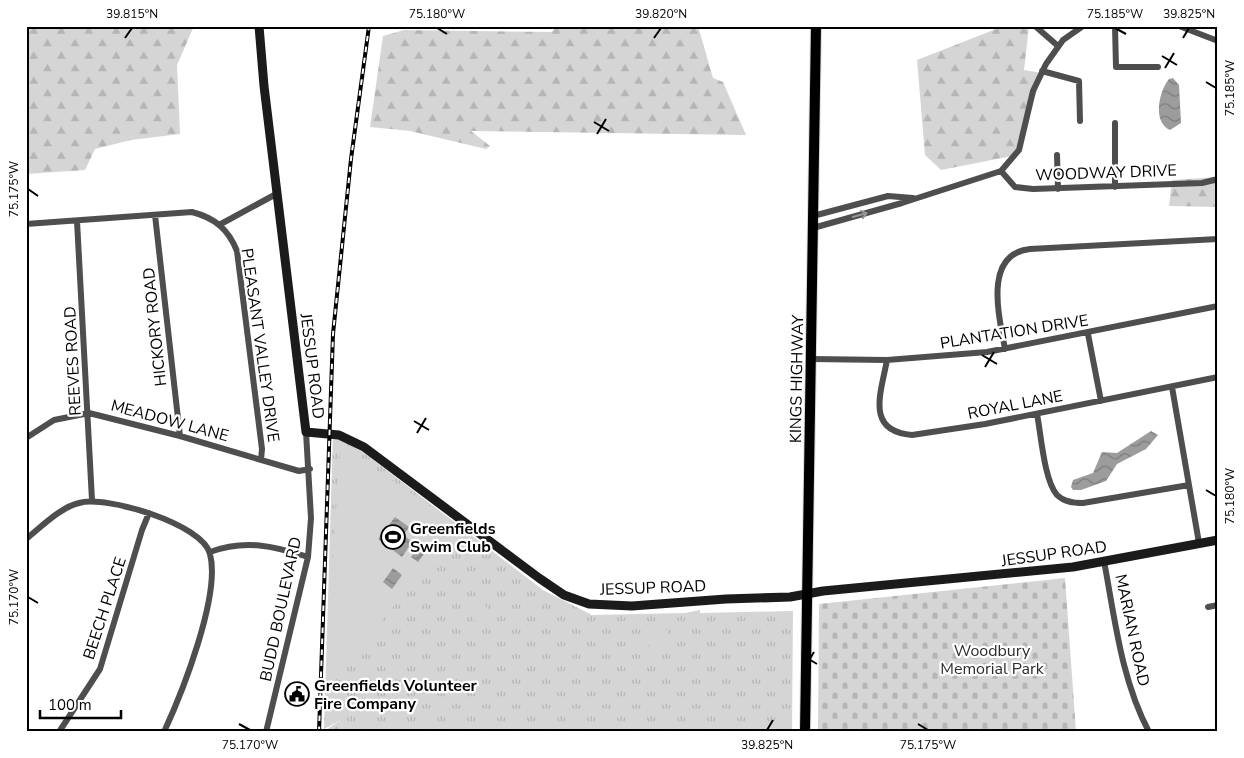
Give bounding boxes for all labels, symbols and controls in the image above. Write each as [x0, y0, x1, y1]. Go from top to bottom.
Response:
text: 39.815°N [106, 6, 158, 22]
text: 75.180°W [409, 6, 465, 22]
text: 39.820°N [635, 6, 687, 22]
text: 75.185°W [1087, 6, 1143, 22]
text: 39.825°N [1163, 6, 1215, 22]
text: 75.185°W [1222, 60, 1238, 116]
street label: WOODWAY DRIVE [1035, 160, 1177, 186]
text: 75.175°W [6, 161, 22, 217]
one-way arrow [852, 210, 868, 219]
street label: PLEASANT VALLEY DRIVE [236, 247, 285, 444]
street label: HICKORY ROAD [138, 266, 172, 387]
street label: REEVES ROAD [59, 306, 87, 416]
street label: PLANTATION DRIVE [938, 309, 1090, 355]
street label: JESSUP ROAD [294, 311, 329, 420]
street label: KINGS HIGHWAY [785, 314, 809, 443]
street label: ROYAL LANE [966, 385, 1065, 425]
street label: MEADOW LANE [108, 395, 231, 447]
text: 75.180°W [1222, 468, 1238, 524]
place label: Greenfields Swim Club [410, 518, 496, 558]
sports icon: Greenfields Swim Club [380, 524, 406, 550]
street label: BUDD BOULEVARD [255, 535, 307, 684]
street label: JESSUP ROAD [999, 536, 1108, 572]
street label: BEECH PLACE [78, 554, 132, 662]
text: 75.170°W [6, 569, 22, 625]
street label: MARIAN ROAD [1109, 572, 1155, 688]
street label: JESSUP ROAD [599, 575, 706, 601]
park label: Woodbury Memorial Park [940, 640, 1045, 680]
place label: Greenfields Volunteer Fire Company [314, 675, 478, 715]
public building icon: Greenfields Volunteer Fire Company [284, 681, 310, 707]
scale bar [40, 688, 121, 720]
text: 100 m [48, 695, 92, 715]
text: 75.170°W [222, 737, 278, 753]
text: 39.825°N [741, 737, 793, 753]
text: 75.175°W [900, 737, 956, 753]

